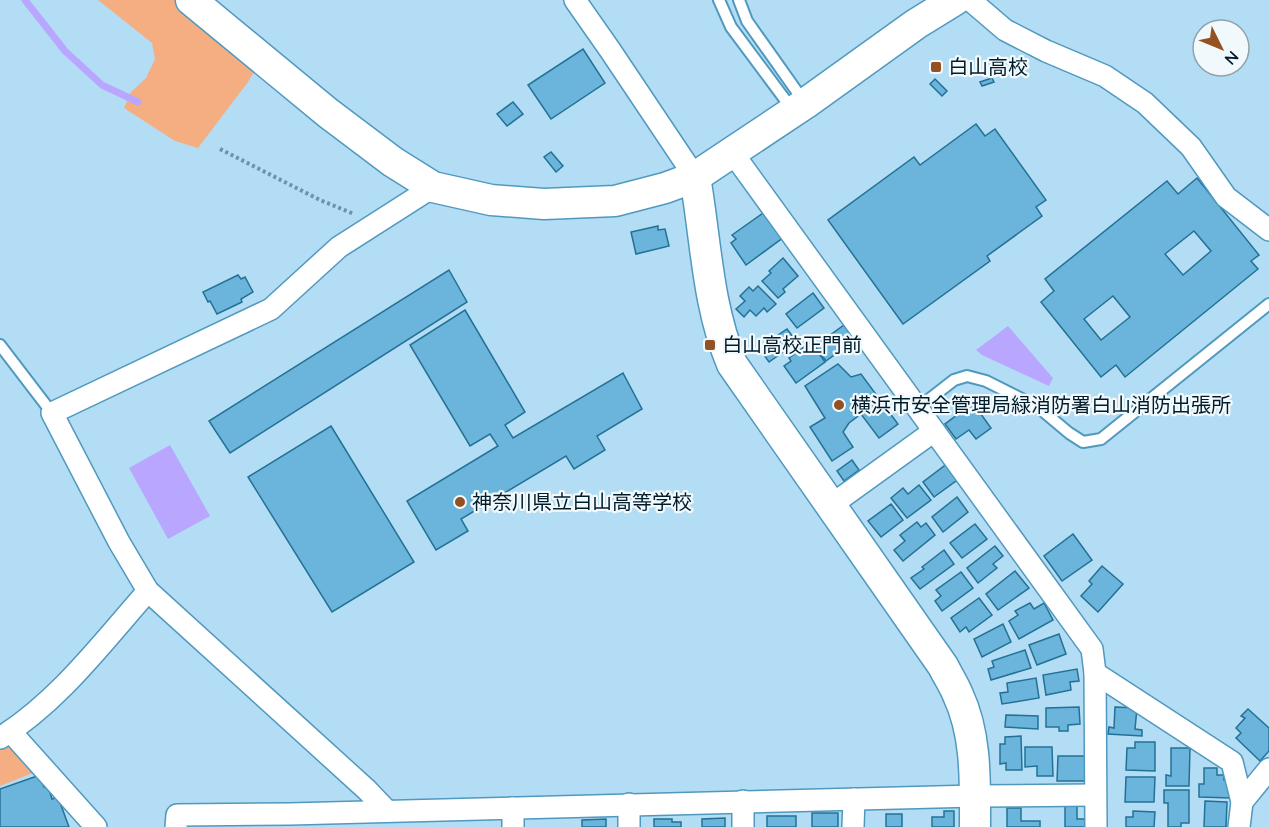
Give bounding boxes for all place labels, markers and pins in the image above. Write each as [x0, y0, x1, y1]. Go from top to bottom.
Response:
place label: 白山高校 [948, 54, 1028, 79]
marker: 白山高校 [929, 60, 943, 74]
place label: 白山高校正門前 [722, 332, 862, 357]
marker: 白山高校正門前 [703, 338, 717, 352]
place label: 横浜市安全管理局緑消防署白山消防出張所 [851, 392, 1231, 417]
marker: 横浜市安全管理局緑消防署白山消防出張所 [832, 398, 846, 412]
place label: 神奈川県立白山高等学校 [472, 489, 692, 514]
marker: 神奈川県立白山高等学校 [453, 495, 467, 509]

